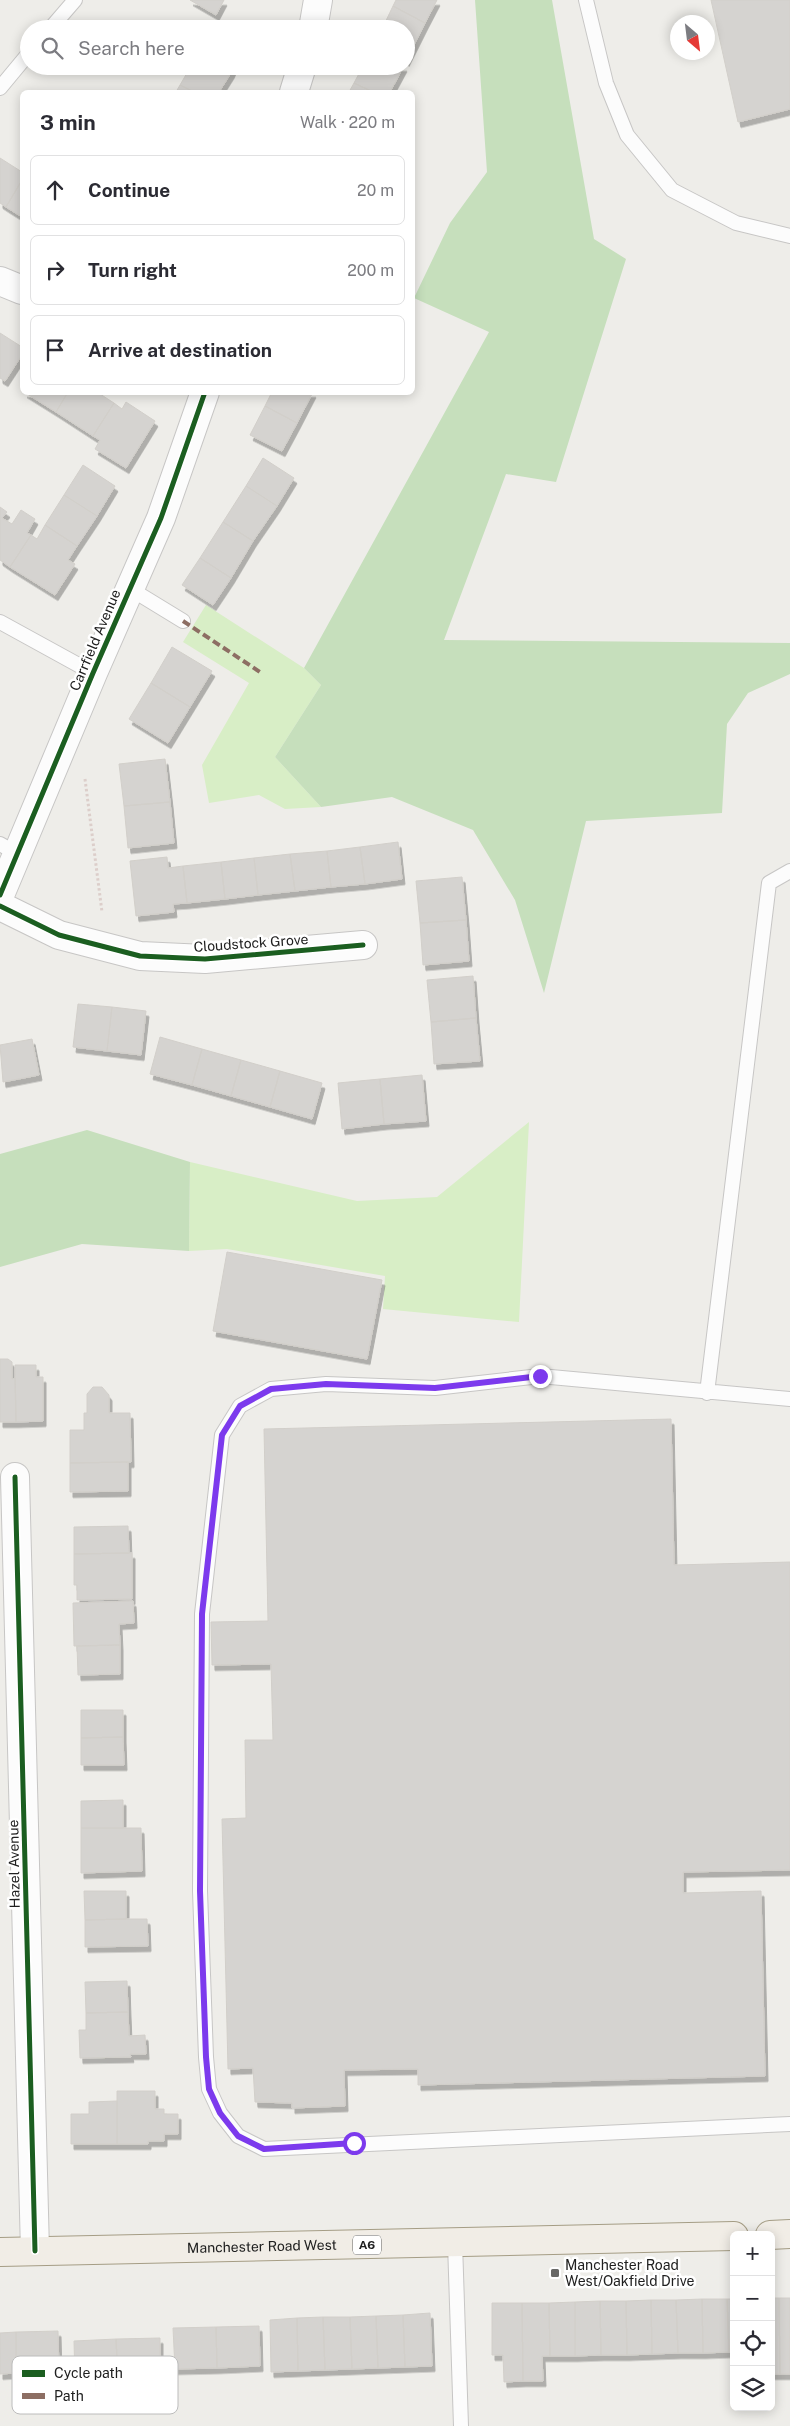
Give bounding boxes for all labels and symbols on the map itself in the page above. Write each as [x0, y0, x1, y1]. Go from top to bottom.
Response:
north arrow [670, 15, 715, 60]
street label: Carrfield Avenue [66, 587, 124, 693]
street label: Cloudstock Grove [193, 931, 309, 955]
route end [529, 1365, 552, 1388]
street label: Hazel Avenue [5, 1819, 23, 1909]
route start [343, 2132, 366, 2155]
road number: A6 [353, 2236, 381, 2254]
street label: Manchester Road West [187, 2237, 337, 2256]
place label: Manchester Road West/Oakfield Drive [565, 2257, 695, 2289]
marker: Manchester Road West/Oakfield Drive [549, 2267, 561, 2279]
legend [12, 2356, 178, 2414]
text: Cycle path [54, 2365, 123, 2381]
text: Path [54, 2388, 84, 2404]

